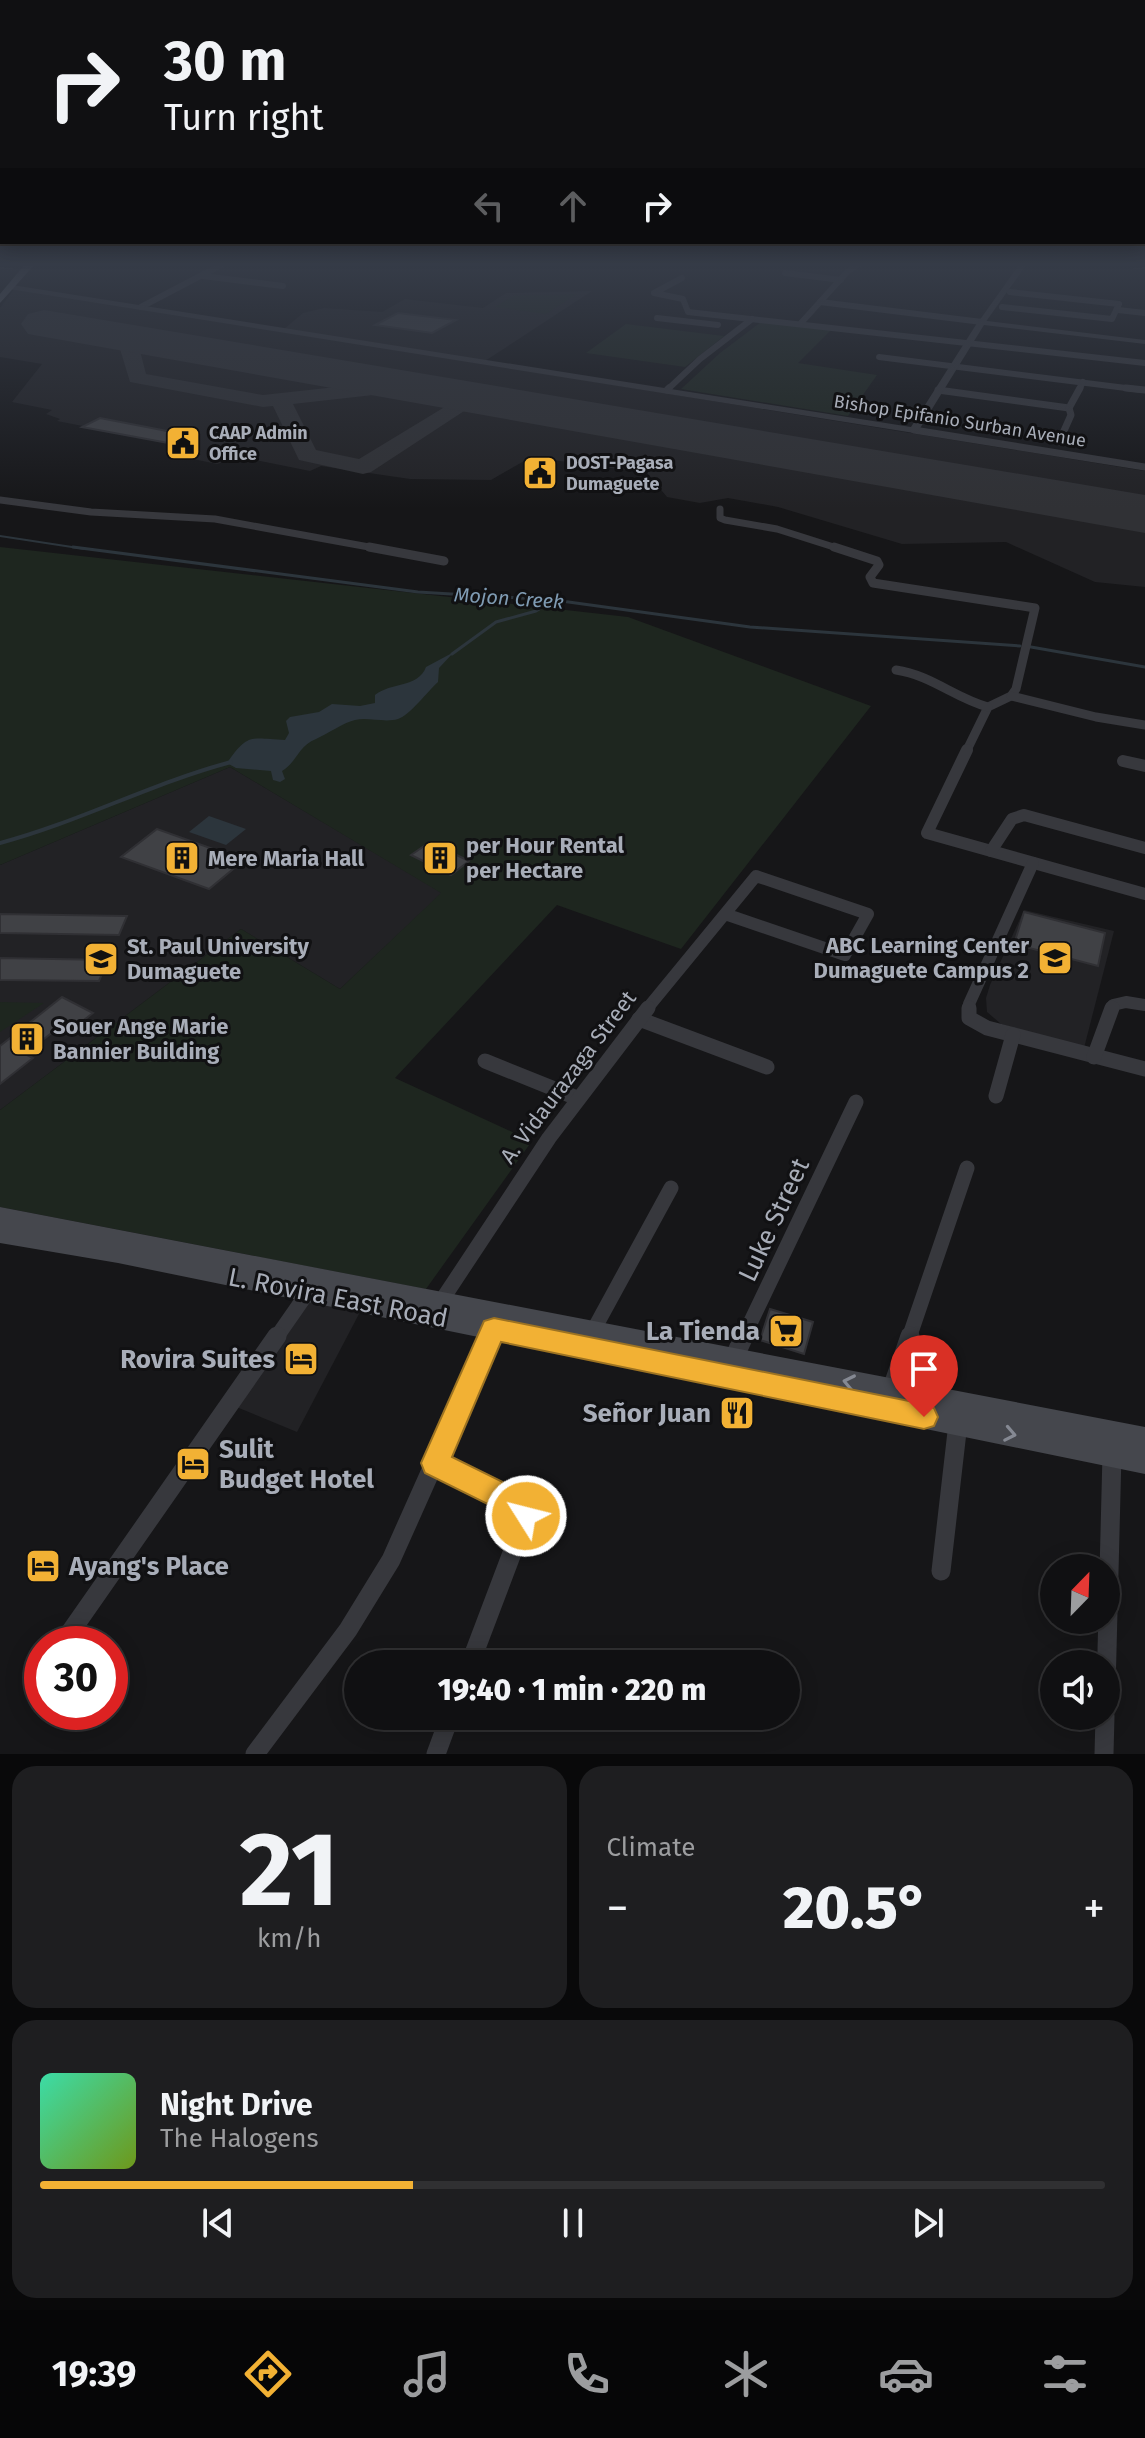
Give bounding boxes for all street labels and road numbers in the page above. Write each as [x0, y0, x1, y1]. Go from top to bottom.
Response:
street label: Bishop Epifanio Surban Avenue [832, 390, 1088, 452]
street label: A. Vidaurazaga Street [494, 985, 642, 1169]
street label: Luke Street [732, 1153, 816, 1287]
street label: L. Rovira East Road [226, 1262, 450, 1334]

